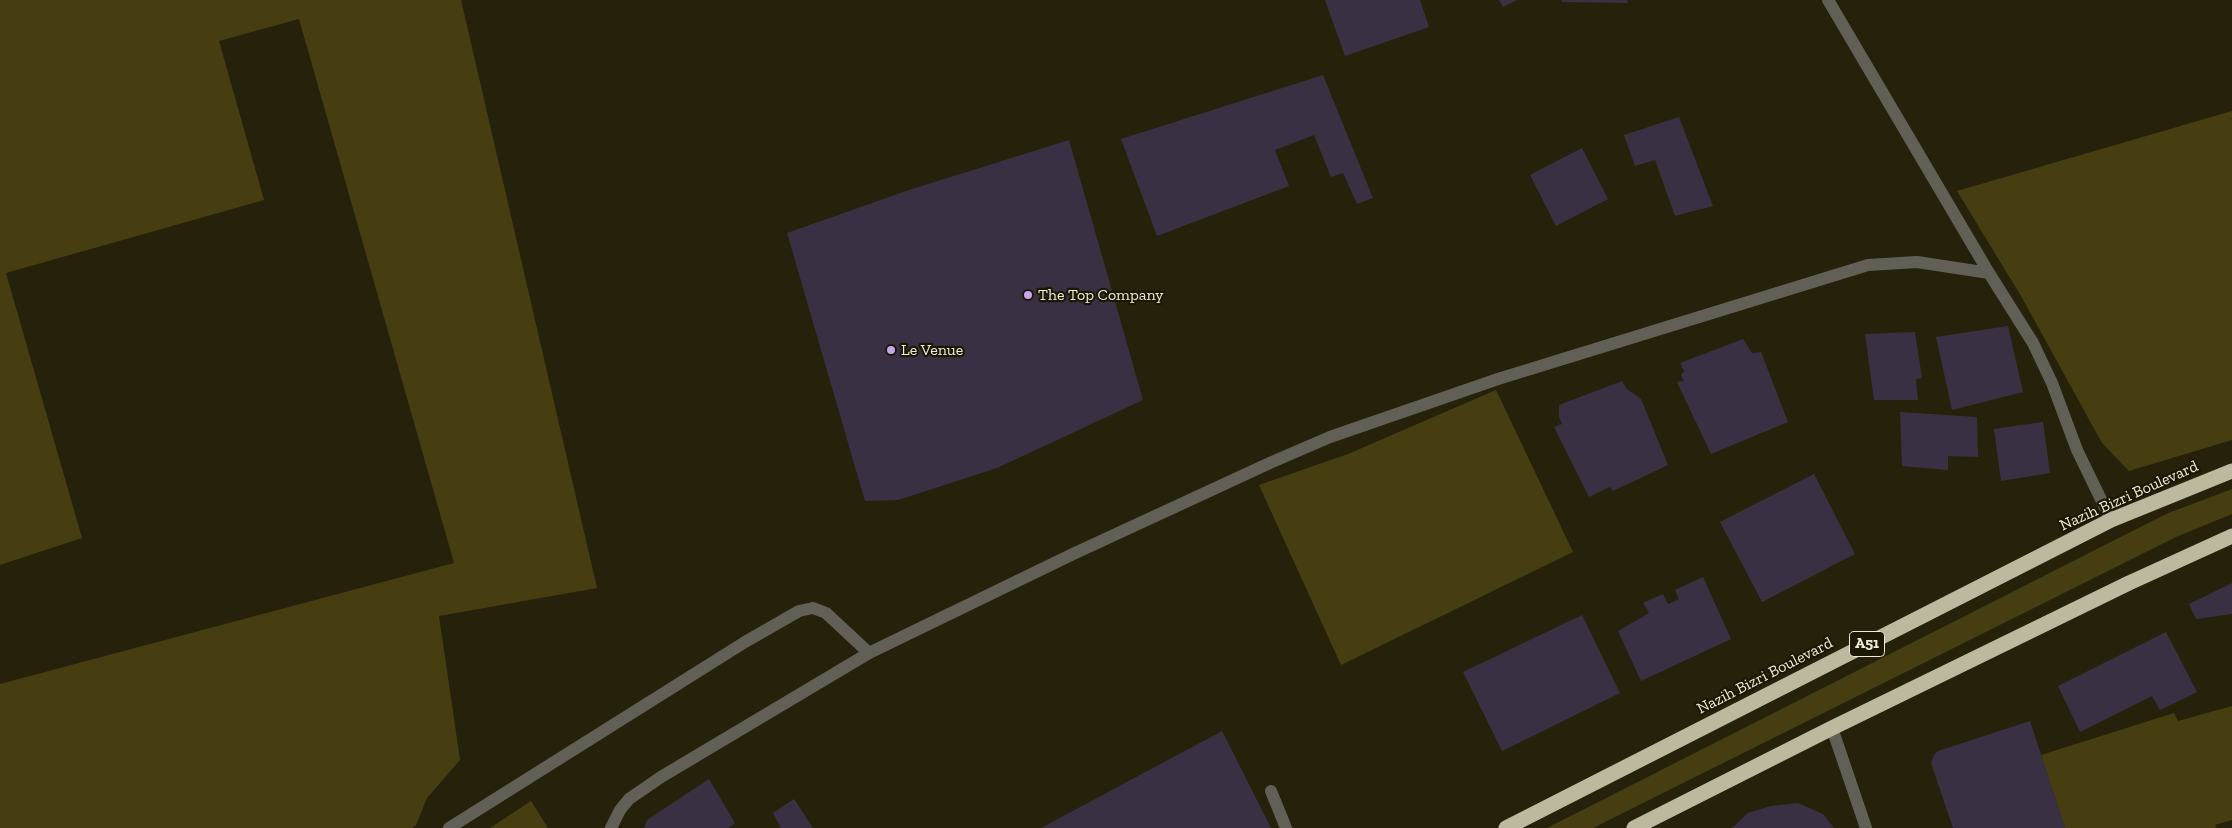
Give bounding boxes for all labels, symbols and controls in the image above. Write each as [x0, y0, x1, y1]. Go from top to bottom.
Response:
place label: The Top Company [1038, 285, 1163, 305]
marker: The Top Company [1022, 289, 1034, 301]
place label: Le Venue [901, 340, 963, 360]
marker: Le Venue [885, 344, 897, 356]
street label: Nazih Bizri Boulevard [2057, 457, 2201, 535]
road number: A51 [1850, 632, 1884, 656]
street label: Nazih Bizri Boulevard [1694, 633, 1836, 719]

